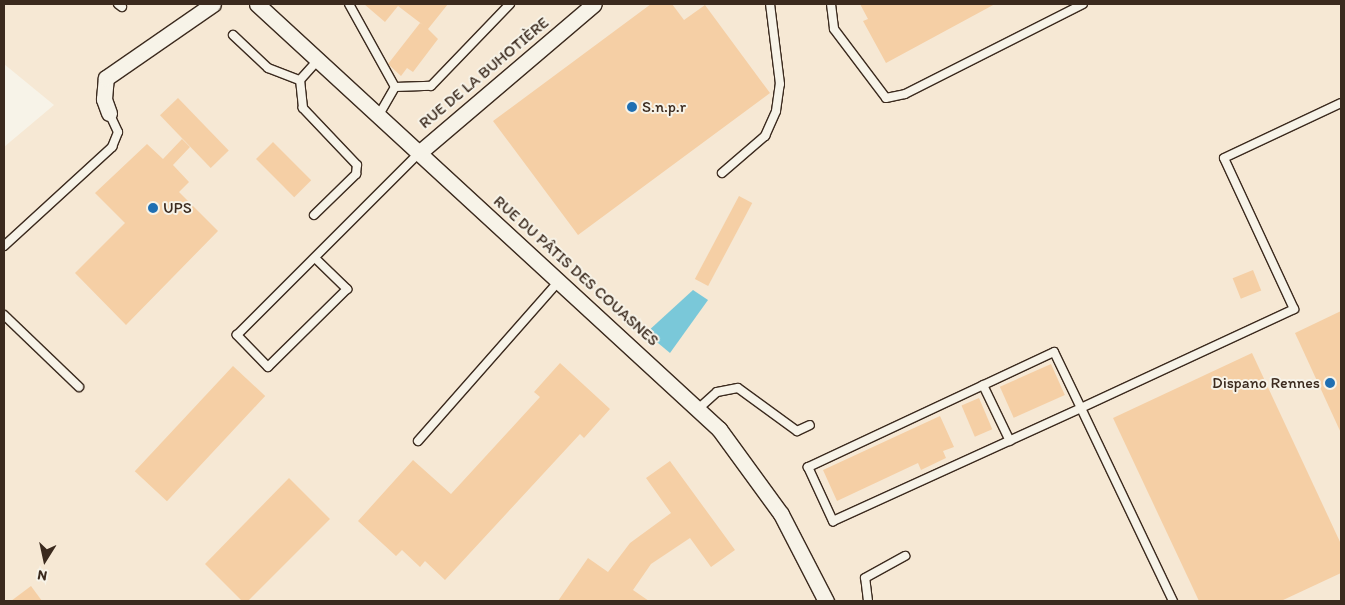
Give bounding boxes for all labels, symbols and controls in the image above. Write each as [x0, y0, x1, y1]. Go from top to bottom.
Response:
street label: RUE DE LA BUHOTIÈRE [415, 13, 553, 133]
place label: S.n.p.r [642, 97, 686, 117]
marker: S.n.p.r [626, 101, 638, 113]
street label: RUE DU PÂTIS DES COUASNES [489, 191, 663, 351]
place label: UPS [163, 198, 192, 218]
marker: UPS [147, 202, 159, 214]
place label: Dispano Rennes [1212, 373, 1320, 393]
marker: Dispano Rennes [1324, 377, 1336, 389]
north arrow [20, 535, 70, 585]
text: N [36, 566, 48, 584]

